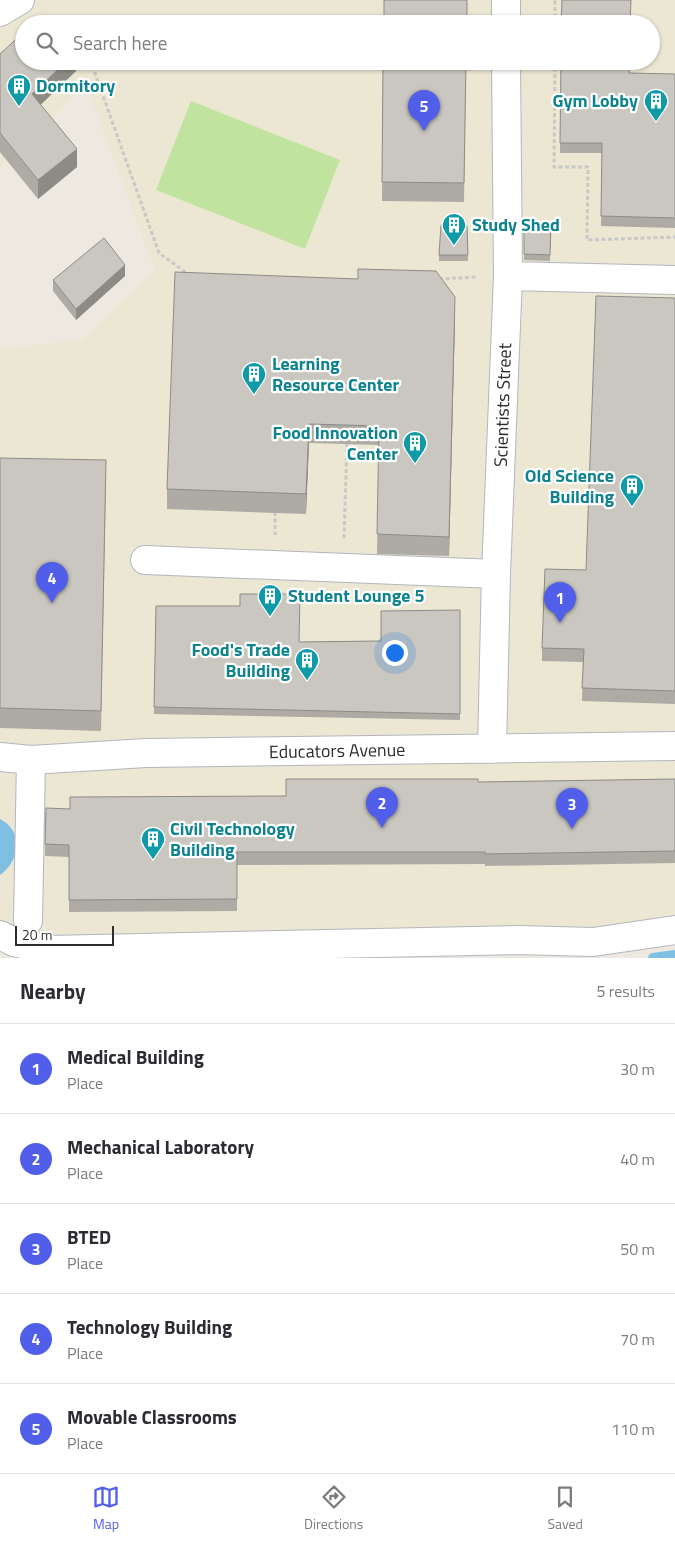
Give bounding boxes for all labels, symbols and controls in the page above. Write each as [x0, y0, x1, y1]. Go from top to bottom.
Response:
search box [15, 15, 660, 70]
text: Search here [73, 28, 167, 57]
icon: search [33, 29, 61, 57]
place label: Dormitory [36, 72, 115, 99]
building icon: Dormitory [6, 73, 32, 107]
place label: Gym Lobby [553, 87, 638, 114]
building icon: Gym Lobby [643, 88, 669, 122]
pin: 5 [408, 90, 440, 131]
place label: Study Shed [472, 211, 560, 238]
building icon: Study Shed [441, 212, 467, 246]
street label: Scientists Street [487, 342, 518, 467]
place label: Learning Resource Center [272, 350, 400, 398]
building icon: Learning Resource Center [241, 361, 267, 395]
place label: Food Innovation Center [272, 419, 398, 467]
building icon: Food Innovation Center [402, 430, 428, 464]
place label: Old Science Building [525, 462, 614, 510]
building icon: Old Science Building [619, 473, 645, 507]
pin: 4 [36, 562, 68, 603]
place label: Student Lounge 5 [288, 582, 425, 609]
pin: 1 [544, 582, 576, 623]
building icon: Student Lounge 5 [257, 583, 283, 617]
place label: Food's Trade Building [191, 636, 290, 684]
your location [382, 640, 408, 666]
building icon: Food's Trade Building [294, 647, 320, 681]
street label: Educators Avenue [269, 736, 405, 765]
pin: 2 [366, 787, 398, 828]
pin: 3 [556, 788, 588, 829]
place label: Civil Technology Building [170, 815, 295, 863]
building icon: Civil Technology Building [140, 826, 166, 860]
scale bar [15, 923, 114, 946]
text: 20 m [22, 924, 52, 945]
text: Nearby [20, 975, 85, 1007]
text: 5 results [596, 979, 655, 1003]
text: Medical Building [67, 1042, 204, 1071]
text: 1 [32, 1057, 40, 1081]
text: 30 m [620, 1057, 655, 1081]
text: Place [67, 1071, 103, 1095]
text: Mechanical Laboratory [67, 1132, 254, 1161]
text: 2 [32, 1147, 40, 1171]
text: 40 m [620, 1147, 655, 1171]
text: Place [67, 1161, 103, 1185]
text: BTED [67, 1222, 111, 1251]
text: 3 [32, 1237, 40, 1261]
text: 50 m [620, 1237, 655, 1261]
text: Place [67, 1251, 103, 1275]
text: Technology Building [67, 1312, 232, 1341]
text: 4 [32, 1327, 40, 1351]
text: 70 m [620, 1327, 655, 1351]
text: Place [67, 1341, 103, 1365]
text: Movable Classrooms [67, 1402, 237, 1431]
text: 5 [32, 1417, 40, 1441]
text: 110 m [611, 1417, 655, 1441]
text: Place [67, 1431, 103, 1455]
tab: Map [92, 1483, 120, 1534]
tab: Directions [304, 1483, 363, 1534]
tab: Saved [547, 1483, 583, 1534]

